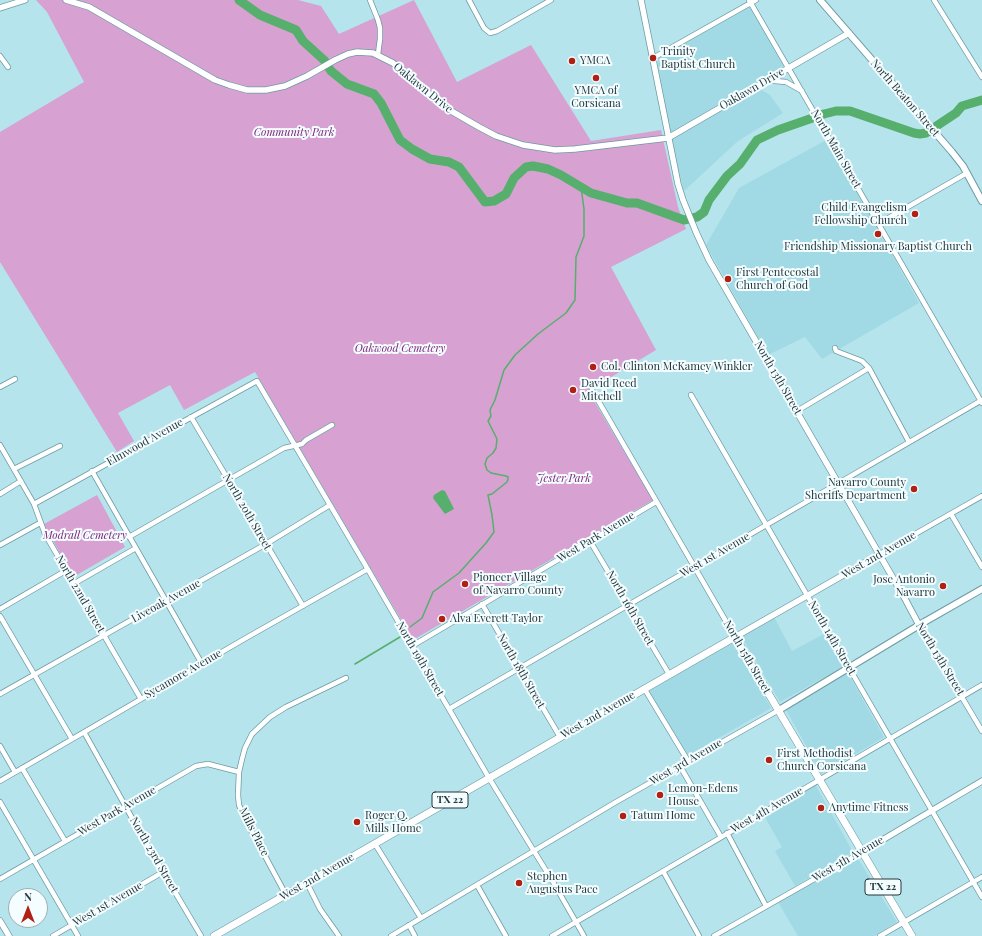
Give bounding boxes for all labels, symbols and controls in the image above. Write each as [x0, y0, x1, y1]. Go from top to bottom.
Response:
place label: Trinity Baptist Church [661, 45, 735, 71]
marker: Trinity Baptist Church [648, 53, 658, 63]
place label: YMCA [580, 54, 610, 68]
marker: YMCA [567, 56, 577, 66]
street label: North Beaton Street [868, 57, 942, 139]
street label: Oaklawn Drive [391, 60, 455, 116]
street label: Oaklawn Drive [717, 65, 787, 113]
marker: YMCA of Corsicana [591, 73, 601, 83]
place label: YMCA of Corsicana [571, 84, 621, 110]
street label: North Main Street [808, 107, 864, 191]
park label: Community Park [254, 126, 334, 140]
place label: Child Evangelism Fellowship Church [814, 201, 907, 227]
marker: Child Evangelism Fellowship Church [910, 209, 920, 219]
marker: Friendship Missionary Baptist Church [873, 229, 883, 239]
place label: Friendship Missionary Baptist Church [784, 240, 972, 254]
place label: First Pentecostal Church of God [736, 266, 819, 292]
marker: First Pentecostal Church of God [723, 274, 733, 284]
street label: North 13th Street [752, 339, 804, 417]
park label: Oakwood Cemetery [355, 342, 445, 356]
place label: Col. Clinton McKamey Winkler [601, 360, 752, 374]
marker: Col. Clinton McKamey Winkler [588, 362, 598, 372]
place label: David Reed Mitchell [581, 377, 637, 403]
marker: David Reed Mitchell [568, 385, 578, 395]
street label: Elmwood Avenue [104, 416, 186, 468]
street label: North 20th Street [220, 471, 274, 553]
park label: Jester Park [537, 472, 591, 486]
place label: Navarro County Sheriffs Department [805, 476, 906, 502]
marker: Navarro County Sheriffs Department [909, 484, 919, 494]
street label: West Park Avenue [555, 509, 637, 565]
street label: West 2nd Avenue [840, 528, 918, 582]
park label: Modrall Cemetery [43, 529, 127, 543]
street label: West 1st Avenue [678, 530, 752, 580]
street label: North 22nd Street [52, 553, 108, 635]
street label: North 16th Street [603, 568, 657, 648]
place label: Pioneer Village of Navarro County [473, 571, 563, 597]
place label: Jose Antonio Navarro [873, 573, 935, 599]
street label: Liveoak Avenue [129, 577, 203, 625]
marker: Pioneer Village of Navarro County [460, 579, 470, 589]
marker: Jose Antonio Navarro [938, 581, 948, 591]
street label: North 14th Street [805, 598, 859, 678]
place label: Alva Everett Taylor [450, 612, 543, 626]
marker: Alva Everett Taylor [437, 614, 447, 624]
street label: North 15th Street [721, 618, 773, 696]
street label: North 19th Street [393, 619, 447, 699]
street label: North 13th Street [913, 620, 967, 698]
street label: North 18th Street [494, 631, 548, 711]
street label: Sycamore Avenue [142, 646, 224, 702]
street label: West 2nd Avenue [559, 688, 637, 742]
street label: West 3rd Avenue [647, 736, 725, 788]
place label: First Methodist Church Corsicana [777, 747, 866, 773]
marker: First Methodist Church Corsicana [764, 755, 774, 765]
place label: Lemon-Edens House [668, 782, 738, 808]
street label: West Park Avenue [76, 783, 158, 839]
street label: West 4th Avenue [729, 784, 805, 836]
marker: Lemon-Edens House [655, 790, 665, 800]
road number: TX 22 [432, 792, 468, 808]
place label: Anytime Fitness [829, 801, 908, 815]
marker: Anytime Fitness [816, 803, 826, 813]
street label: Mills Place [236, 806, 272, 858]
place label: Roger Q. Mills Home [365, 809, 421, 835]
place label: Tatum Home [631, 809, 695, 823]
marker: Tatum Home [618, 811, 628, 821]
street label: North 23rd Street [127, 815, 181, 895]
marker: Roger Q. Mills Home [352, 817, 362, 827]
street label: West 5th Avenue [810, 833, 886, 885]
street label: West 2nd Avenue [278, 850, 356, 904]
place label: Stephen Augustus Pace [527, 870, 598, 896]
marker: Stephen Augustus Pace [514, 878, 524, 888]
street label: West 1st Avenue [71, 879, 145, 929]
road number: TX 22 [865, 879, 901, 895]
north arrow [8, 888, 48, 928]
text: N [24, 889, 32, 904]

